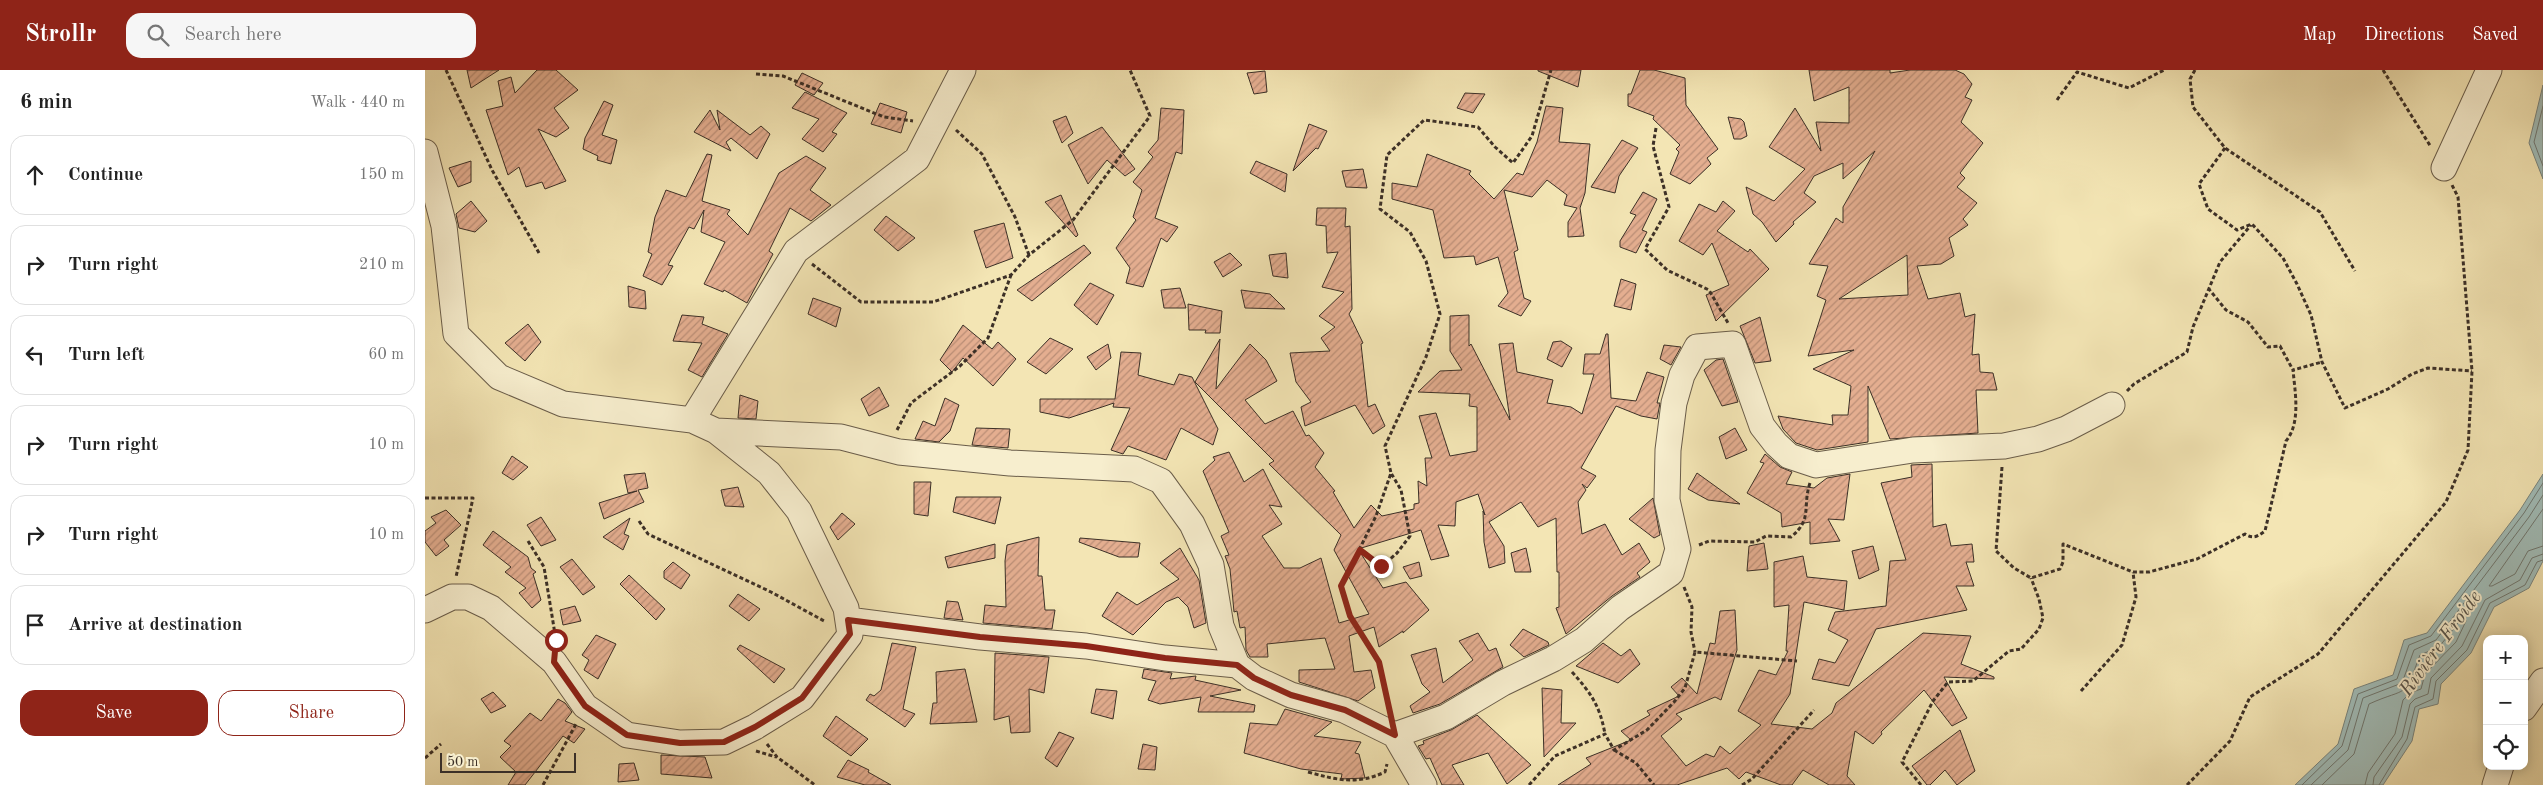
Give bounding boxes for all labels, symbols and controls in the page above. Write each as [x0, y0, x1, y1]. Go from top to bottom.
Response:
search box [126, 13, 476, 58]
icon: search [144, 21, 172, 49]
text: Strollr [25, 23, 96, 47]
text: Search here [184, 26, 282, 45]
text: Map [2303, 26, 2336, 44]
text: Directions [2364, 26, 2444, 44]
text: Saved [2472, 26, 2518, 44]
text: 6 min [20, 92, 73, 113]
text: Walk · 440 m [310, 95, 405, 111]
icon: ahead [21, 161, 49, 189]
text: Continue [68, 166, 143, 185]
text: 150 m [359, 167, 404, 183]
icon: right [21, 251, 49, 279]
text: Turn right [68, 256, 158, 275]
text: 210 m [359, 257, 404, 273]
icon: left [21, 341, 49, 369]
text: Turn left [68, 346, 145, 365]
text: 60 m [368, 347, 404, 363]
icon: right [21, 431, 49, 459]
text: Turn right [68, 436, 158, 455]
text: 10 m [368, 437, 404, 453]
icon: right [21, 521, 49, 549]
text: Turn right [68, 526, 158, 545]
text: 10 m [368, 527, 404, 543]
route end [1370, 555, 1393, 578]
water label: Rivière Froide [2396, 588, 2486, 701]
icon: arrive [21, 611, 49, 639]
text: Arrive at destination [68, 616, 242, 635]
route start [545, 629, 568, 652]
map controls [2483, 635, 2528, 770]
button: + [2483, 635, 2528, 680]
button: − [2483, 680, 2528, 725]
button: Save [20, 690, 208, 736]
button: Share [218, 690, 405, 736]
button: locate [2483, 725, 2528, 770]
scale bar [440, 750, 576, 773]
text: 50 m [447, 755, 478, 769]

